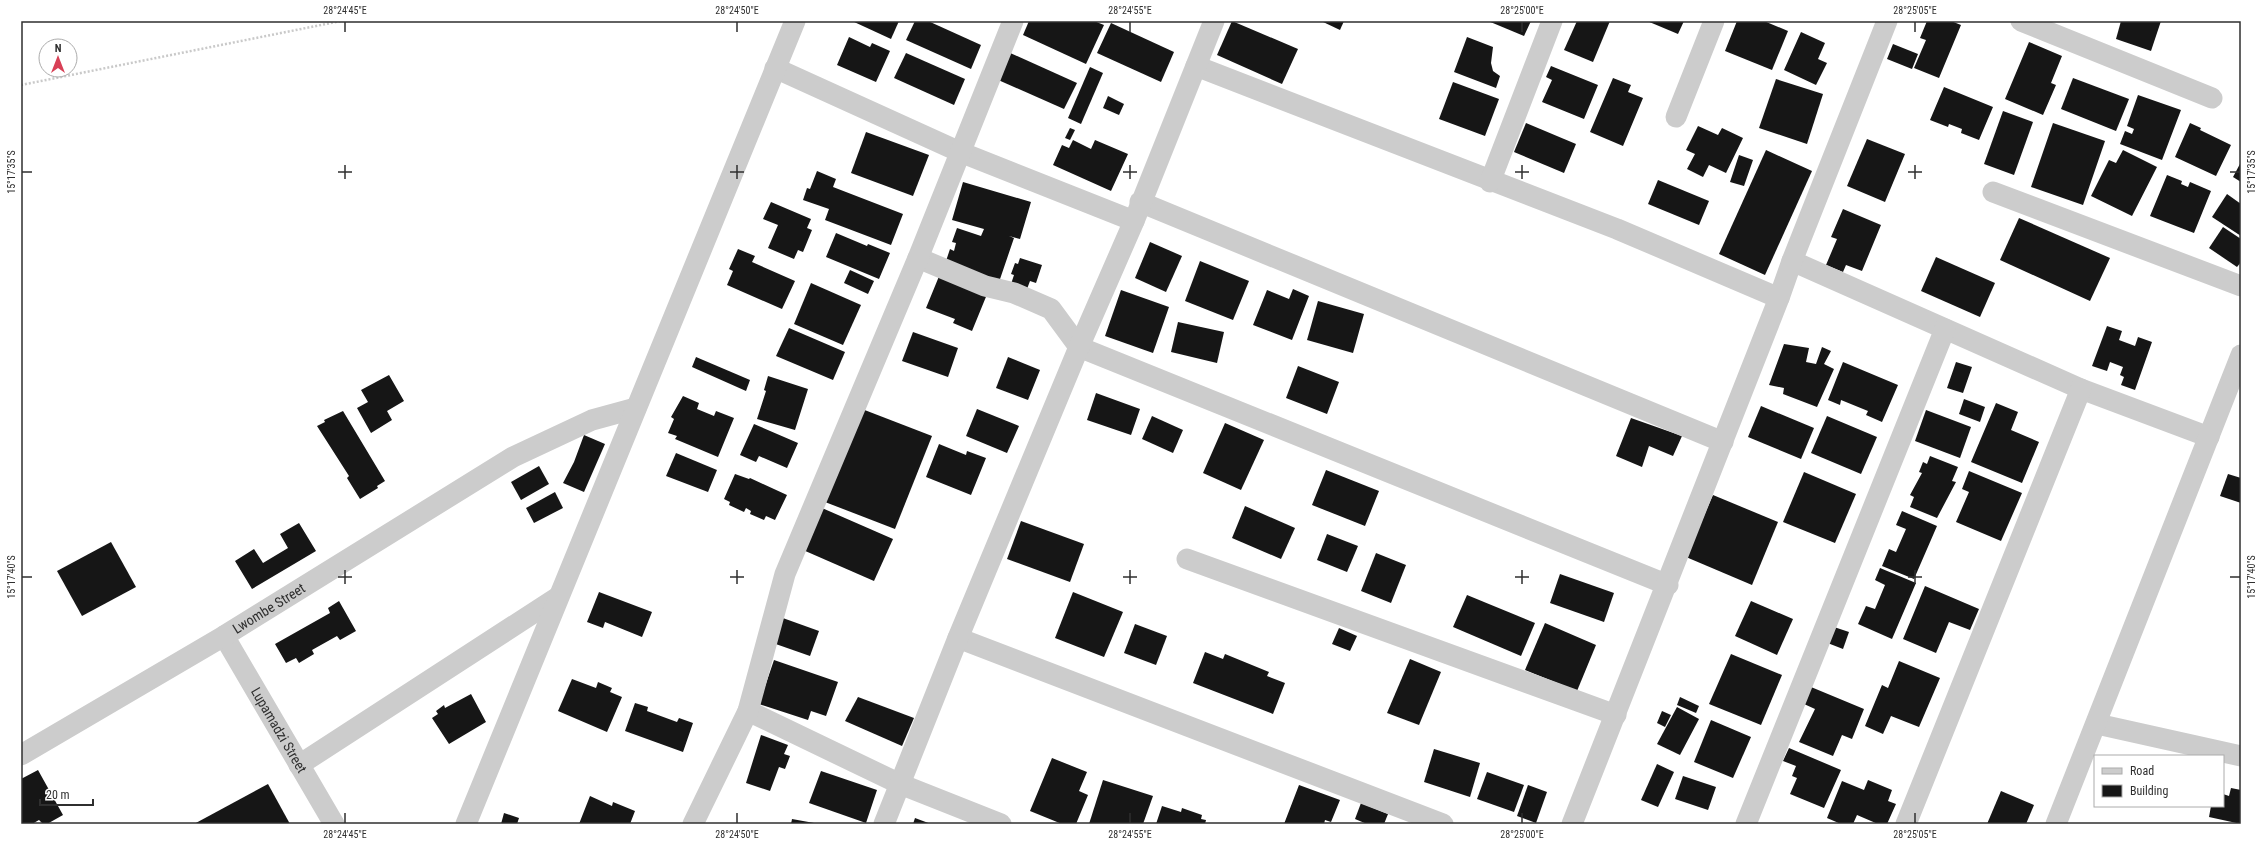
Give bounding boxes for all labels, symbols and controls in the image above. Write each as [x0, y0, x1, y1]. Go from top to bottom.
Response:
text: 28°24'45"E [323, 5, 367, 16]
text: 28°24'50"E [715, 5, 759, 16]
text: 28°24'55"E [1108, 5, 1152, 16]
text: 28°25'00"E [1500, 5, 1544, 16]
text: 28°25'05"E [1893, 5, 1937, 16]
north arrow [38, 38, 78, 78]
text: N [55, 42, 62, 55]
text: 15°17'35"S [6, 150, 17, 194]
text: 15°17'35"S [2246, 150, 2257, 194]
text: 15°17'40"S [6, 555, 17, 599]
text: 15°17'40"S [2246, 555, 2257, 599]
street label: Lwombe Street [230, 580, 308, 637]
street label: Lupamadzi Street [248, 684, 310, 776]
legend [2094, 755, 2224, 807]
text: Road [2130, 764, 2154, 778]
scale bar [40, 781, 93, 807]
text: Building [2130, 784, 2168, 798]
text: 20 m [46, 788, 70, 802]
text: 28°24'45"E [323, 829, 367, 840]
text: 28°24'50"E [715, 829, 759, 840]
text: 28°24'55"E [1108, 829, 1152, 840]
text: 28°25'00"E [1500, 829, 1544, 840]
text: 28°25'05"E [1893, 829, 1937, 840]

